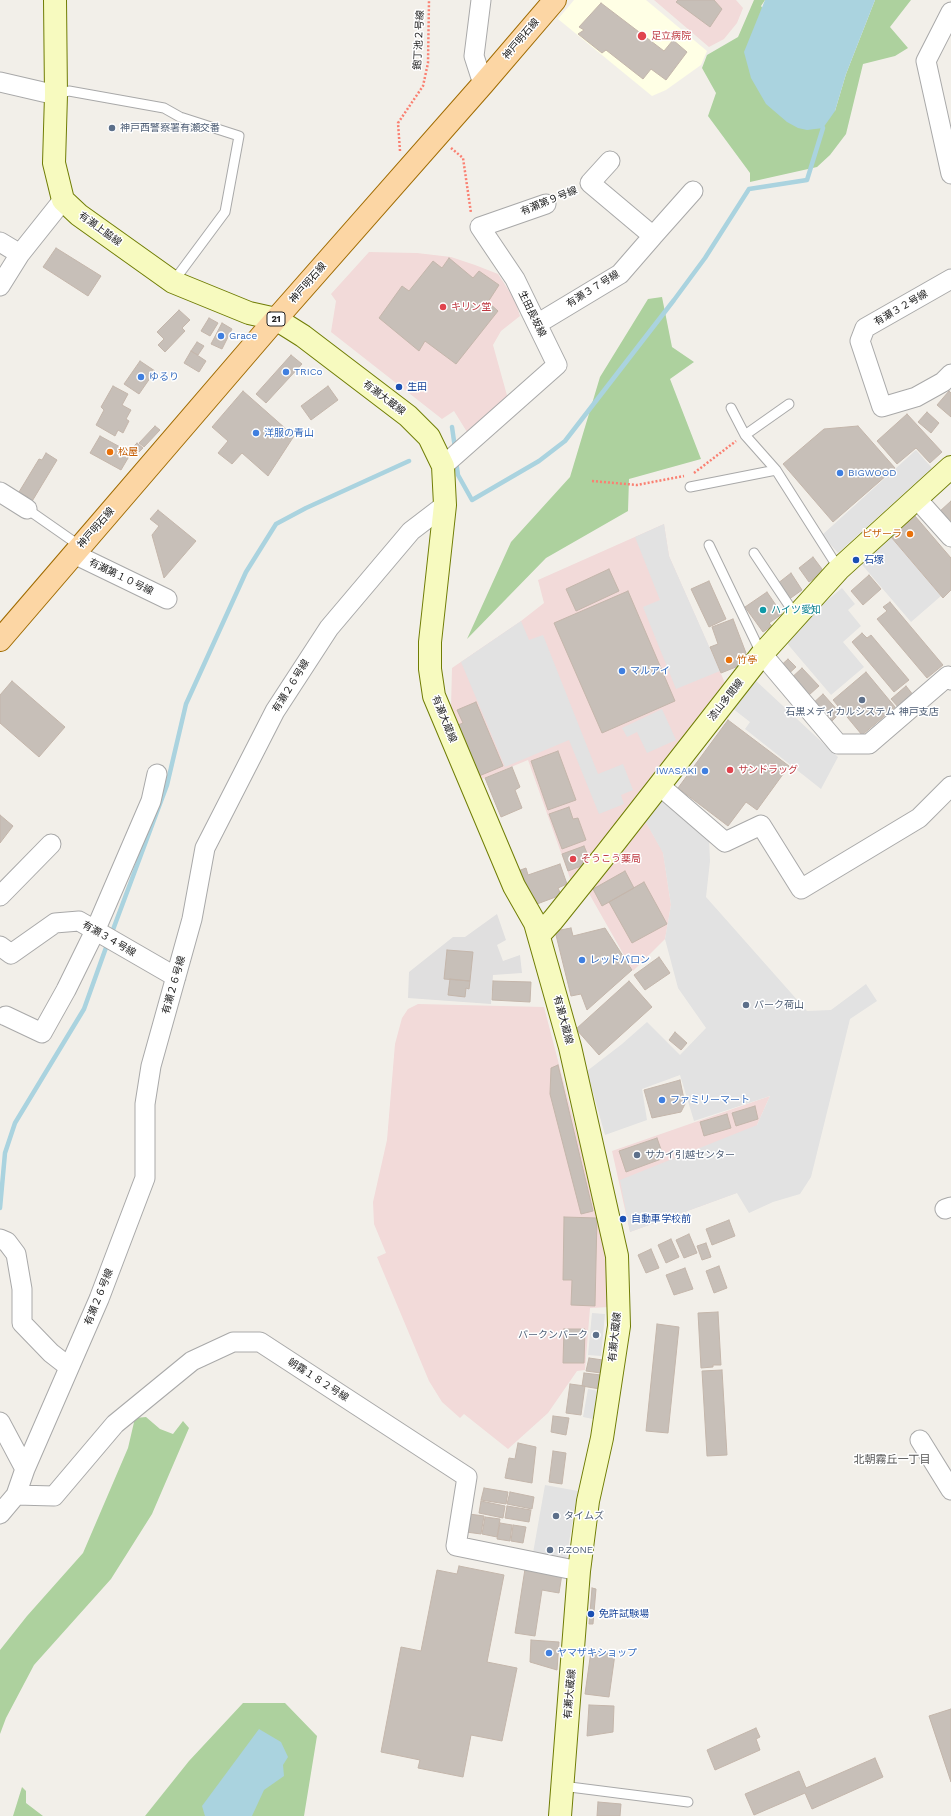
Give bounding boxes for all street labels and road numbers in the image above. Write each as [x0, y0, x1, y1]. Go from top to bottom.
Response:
street label: 鉋丁池２号線 [411, 10, 427, 70]
street label: 神戸明石線 [500, 16, 542, 62]
street label: 有瀬第９号線 [519, 184, 579, 218]
street label: 有瀬上脇線 [76, 209, 124, 249]
street label: 神戸明石線 [287, 260, 329, 306]
street label: 有瀬３７号線 [564, 268, 622, 310]
street label: 有瀬３２号線 [872, 288, 930, 328]
street label: 生田長坂線 [516, 289, 548, 339]
road number: 21 [267, 312, 285, 326]
street label: 有瀬大蔵線 [360, 378, 408, 418]
street label: 神戸明石線 [75, 505, 117, 551]
street label: 有瀬第１０号線 [87, 556, 155, 598]
street label: 有瀬２６号線 [270, 657, 312, 715]
street label: 漆山多聞線 [706, 677, 746, 723]
street label: 有瀬大蔵線 [429, 694, 459, 744]
street label: 有瀬３４号線 [80, 919, 138, 959]
street label: 有瀬２６号線 [160, 955, 188, 1015]
street label: 有瀬大蔵線 [551, 994, 575, 1046]
street label: 有瀬２６号線 [82, 1267, 116, 1327]
street label: 有瀬大蔵線 [606, 1312, 624, 1362]
street label: 朝霧１８２号線 [285, 1356, 351, 1404]
street label: 有瀬大蔵線 [562, 1669, 578, 1719]

